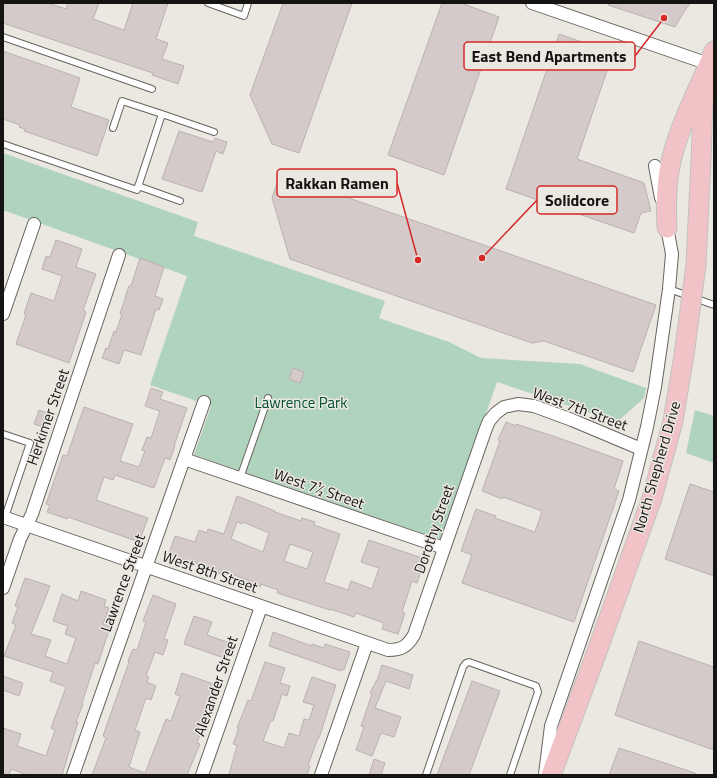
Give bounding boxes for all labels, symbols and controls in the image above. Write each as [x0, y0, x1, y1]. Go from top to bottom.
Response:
callout: East Bend Apartments [464, 42, 635, 70]
text: East Bend Apartments [471, 44, 627, 68]
callout: Rakkan Ramen [277, 169, 397, 197]
text: Rakkan Ramen [285, 171, 389, 195]
callout: Solidcore [537, 186, 617, 214]
text: Solidcore [545, 188, 609, 212]
street label: Herkimer Street [20, 365, 75, 468]
street label: West 7th Street [529, 381, 632, 437]
park label: Lawrence Park [255, 391, 347, 414]
street label: North Shepherd Drive [627, 398, 686, 535]
street label: West 7½ Street [271, 462, 368, 515]
street label: Dorothy Street [408, 480, 460, 577]
street label: Lawrence Street [94, 530, 151, 635]
street label: West 8th Street [159, 544, 262, 599]
street label: Alexander Street [188, 632, 244, 739]

